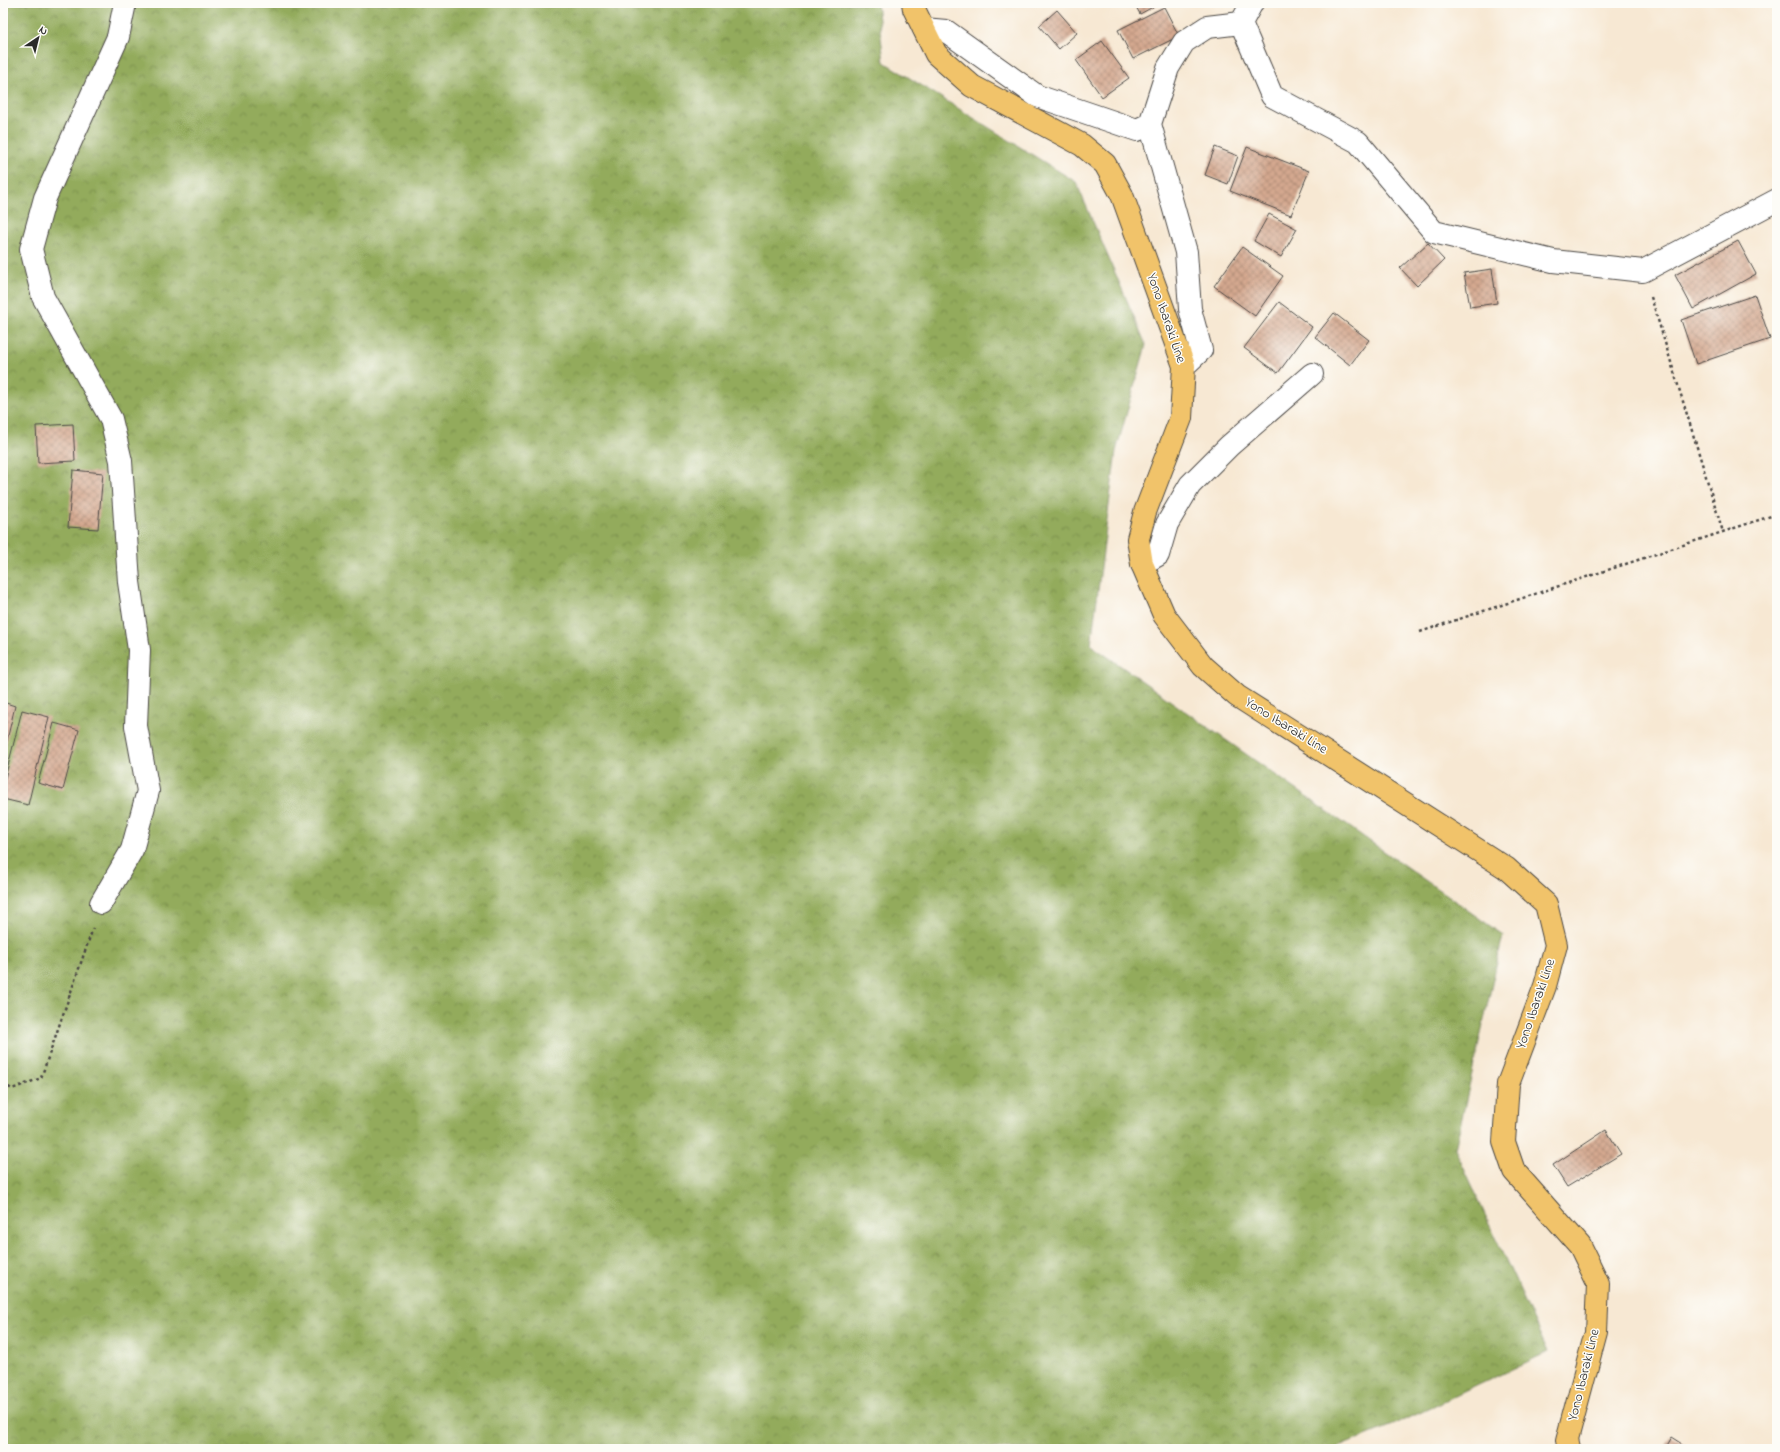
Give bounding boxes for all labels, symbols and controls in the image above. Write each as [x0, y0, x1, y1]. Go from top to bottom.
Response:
north arrow [18, 18, 58, 58]
text: N [36, 22, 51, 39]
street label: Yono Ibaraki Line [1141, 270, 1191, 367]
street label: Yono Ibaraki Line [1241, 692, 1332, 760]
street label: Yono Ibaraki Line [1511, 955, 1561, 1052]
street label: Yono Ibaraki Line [1562, 1326, 1606, 1423]

